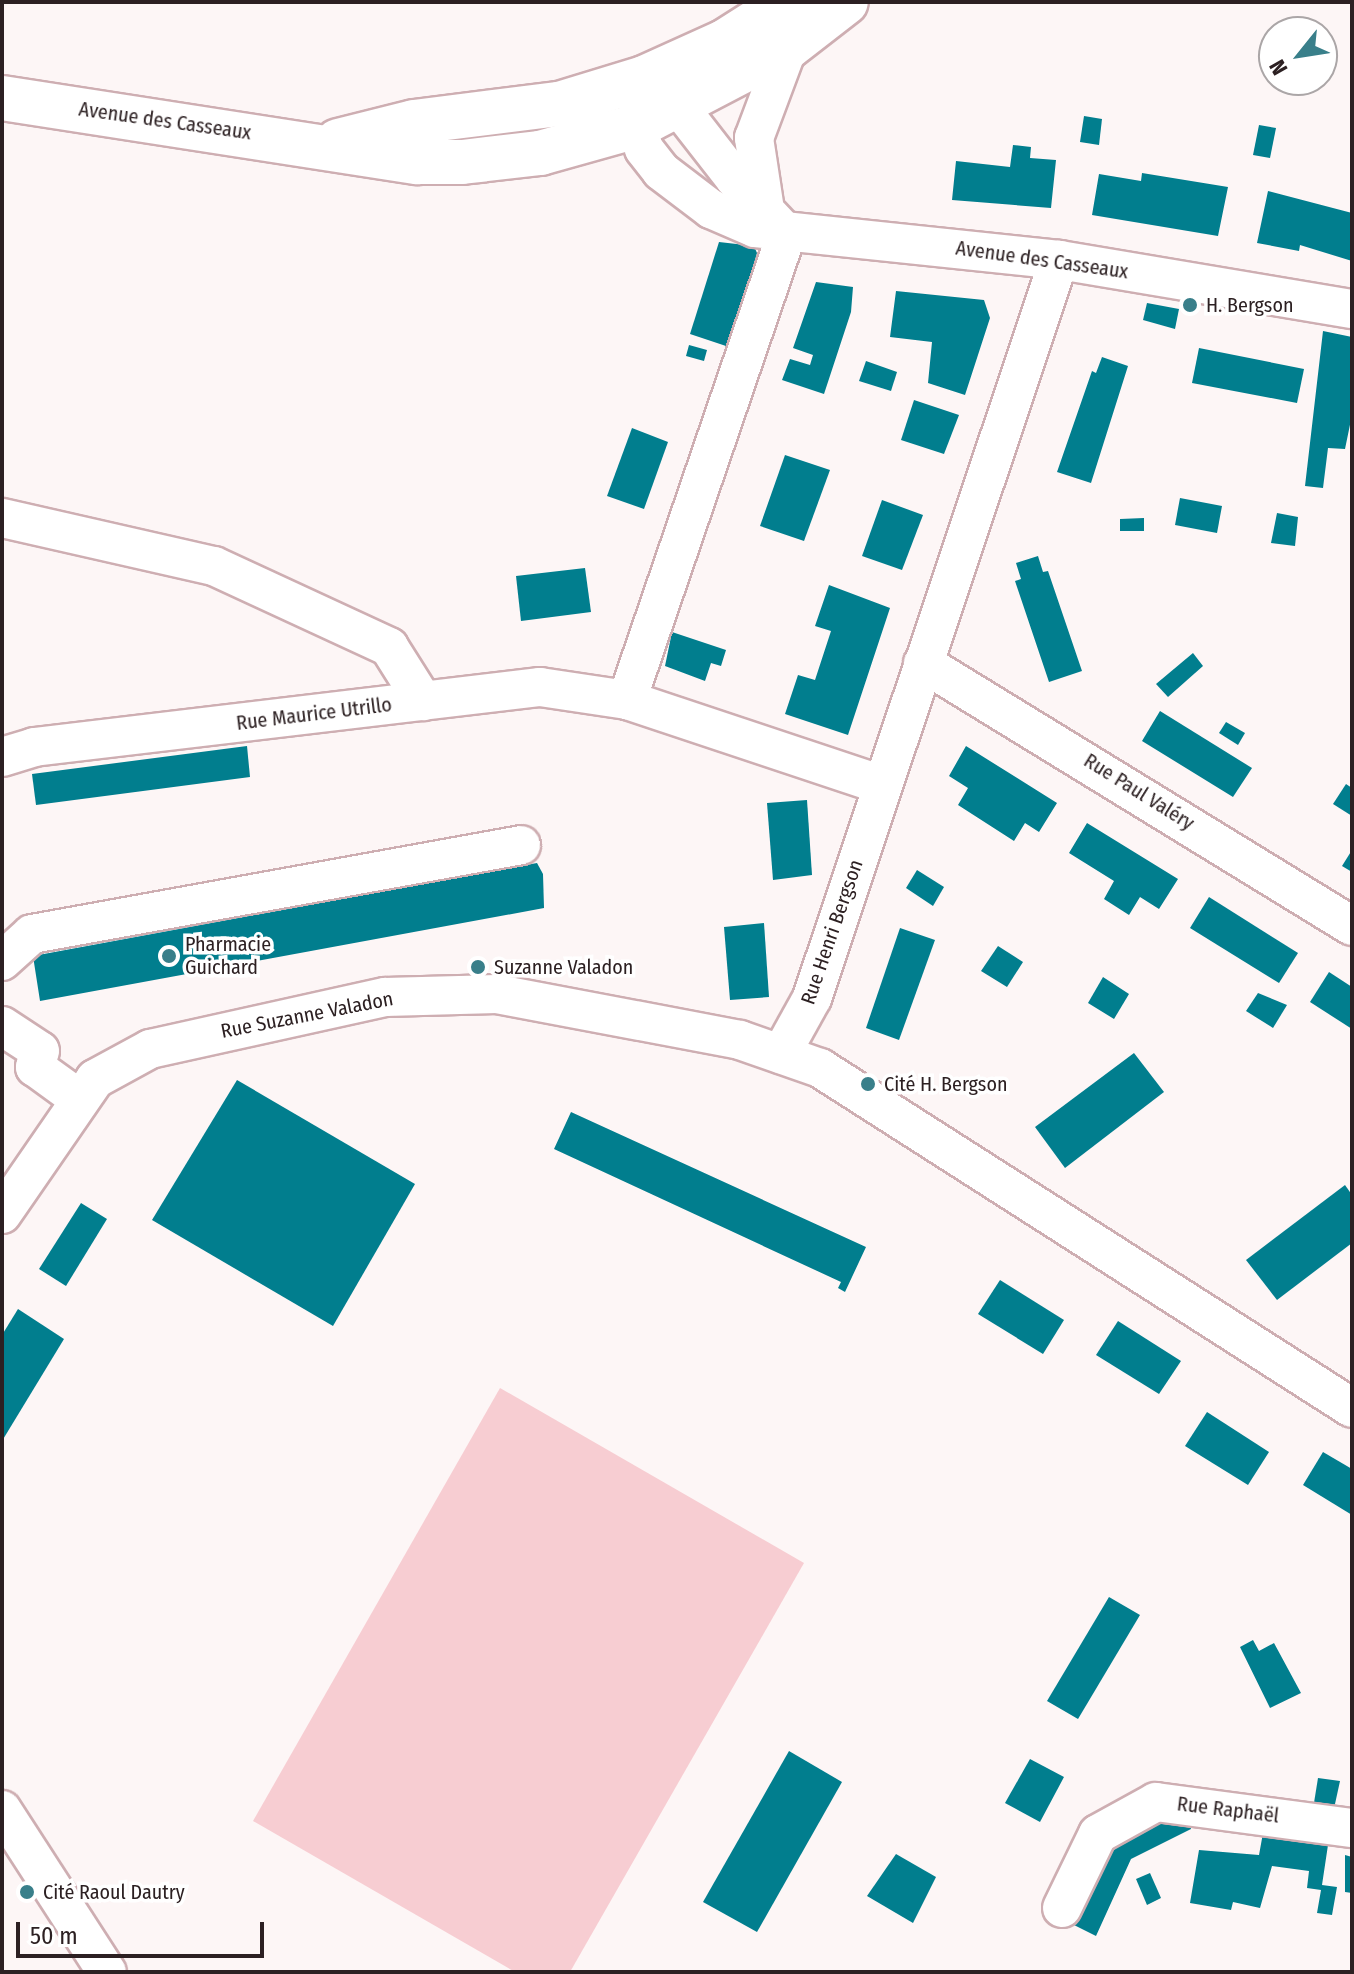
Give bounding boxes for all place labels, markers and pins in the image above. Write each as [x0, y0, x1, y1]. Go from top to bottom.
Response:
place label: H. Bergson [1206, 293, 1293, 317]
marker: H. Bergson [1181, 296, 1199, 314]
place label: Pharmacie Guichard [185, 932, 271, 979]
marker: Pharmacie Guichard [160, 947, 178, 965]
place label: Suzanne Valadon [494, 955, 633, 979]
marker: Suzanne Valadon [469, 958, 487, 976]
place label: Cité H. Bergson [884, 1072, 1007, 1096]
marker: Cité H. Bergson [859, 1075, 877, 1093]
place label: Cité Raoul Dautry [43, 1880, 185, 1904]
marker: Cité Raoul Dautry [18, 1883, 36, 1901]

